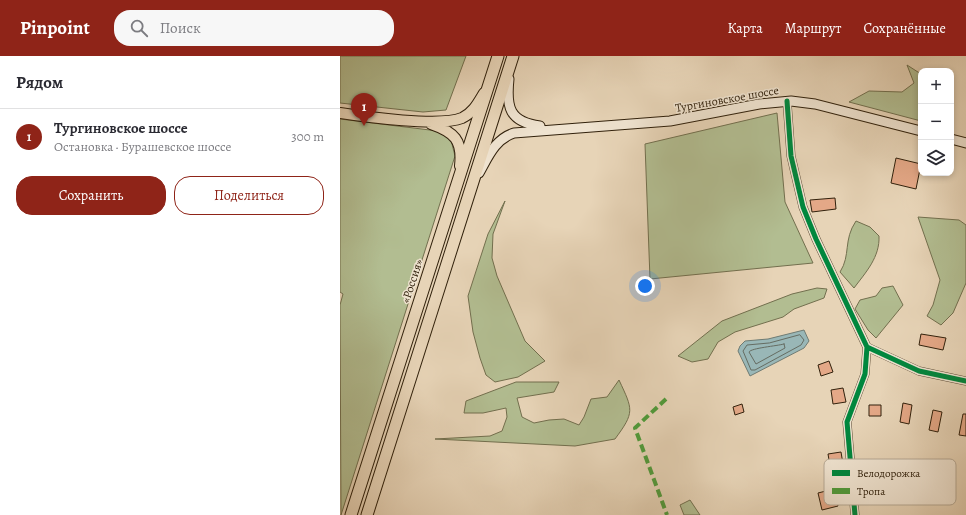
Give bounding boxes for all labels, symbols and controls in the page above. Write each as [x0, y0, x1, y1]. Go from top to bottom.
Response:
search box [114, 10, 394, 46]
text: Pinpoint [20, 15, 90, 41]
icon: search [128, 17, 150, 39]
text: Поиск [160, 18, 201, 38]
text: Карта [728, 19, 763, 38]
text: Маршрут [785, 19, 841, 38]
text: Сохранённые [863, 19, 946, 38]
map controls [918, 68, 954, 176]
button: + [918, 68, 954, 104]
text: Рядом [16, 71, 63, 94]
street label: Тургиновское шоссе [674, 82, 780, 116]
pin: 1 [351, 93, 377, 126]
button: − [918, 104, 954, 140]
text: Тургиновское шоссе [54, 118, 188, 138]
text: 1 [27, 128, 31, 145]
text: 300 m [291, 128, 324, 145]
text: Остановка · Бурашевское шоссе [54, 138, 231, 155]
button: layers [918, 140, 954, 176]
button: Сохранить [16, 176, 166, 215]
button: Поделиться [174, 176, 324, 215]
street label: «Россия» [397, 257, 427, 305]
your location [635, 276, 655, 296]
legend [824, 459, 956, 505]
text: Велодорожка [857, 466, 921, 481]
text: Тропа [857, 484, 886, 499]

